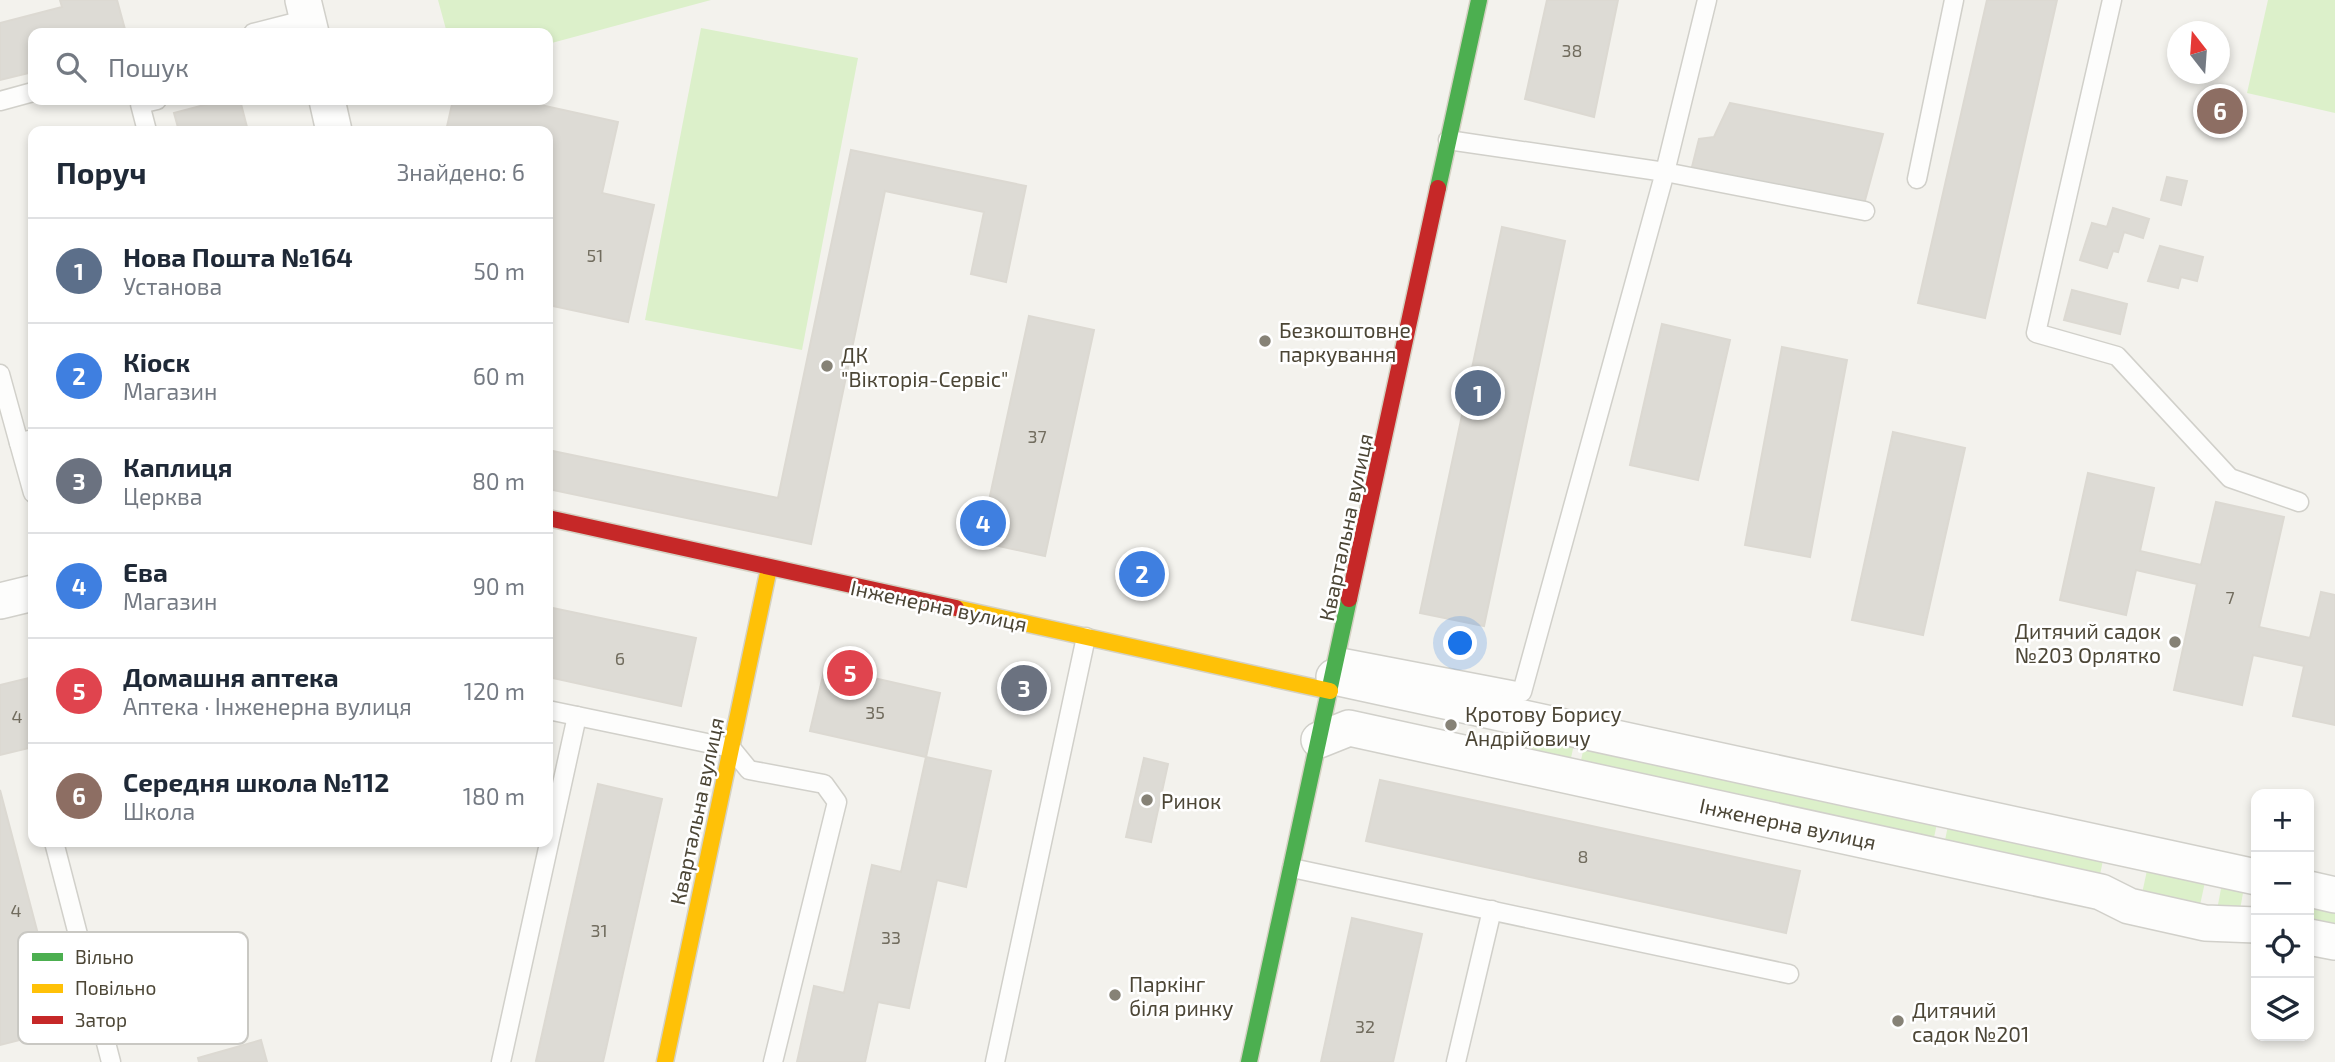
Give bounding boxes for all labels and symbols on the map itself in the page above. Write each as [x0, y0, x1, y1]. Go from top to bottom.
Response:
north arrow [2167, 21, 2230, 84]
house number: 38 [1562, 39, 1582, 61]
pin: 6 [2197, 85, 2243, 137]
house number: 51 [587, 244, 603, 266]
place label: Безкоштовне паркування [1279, 317, 1411, 367]
marker: Безкоштовне паркування [1257, 333, 1273, 349]
place label: ДК "Вікторія-Сервіс" [841, 342, 1008, 391]
marker: ДК "Вікторія-Сервіс" [819, 358, 835, 374]
pin: 1 [1455, 367, 1501, 419]
house number: 37 [1027, 425, 1047, 447]
street label: Квартальна вулиця [1313, 431, 1378, 623]
pin: 4 [960, 497, 1006, 549]
pin: 2 [1119, 548, 1165, 600]
street label: Інженерна вулиця [848, 574, 1030, 637]
house number: 7 [2225, 586, 2235, 608]
place label: Дитячий садок №203 Орлятко [2015, 618, 2161, 667]
your location [1443, 626, 1477, 660]
marker: Дитячий садок №203 Орлятко [2167, 634, 2183, 650]
house number: 6 [615, 647, 625, 669]
pin: 5 [827, 647, 873, 699]
pin: 3 [1001, 662, 1047, 714]
house number: 35 [865, 701, 885, 723]
place label: Кротову Борису Андрійовичу [1465, 701, 1622, 751]
house number: 4 [11, 705, 23, 727]
street label: Квартальна вулиця [664, 715, 729, 907]
marker: Кротову Борису Андрійовичу [1443, 717, 1459, 733]
place label: Ринок [1161, 788, 1221, 813]
marker: Ринок [1139, 792, 1155, 808]
street label: Інженерна вулиця [1697, 792, 1879, 855]
house number: 8 [1578, 845, 1588, 867]
house number: 4 [10, 899, 22, 921]
house number: 31 [590, 919, 608, 941]
house number: 33 [881, 926, 901, 948]
legend [18, 932, 248, 1044]
text: Вільно [75, 945, 134, 968]
place label: Паркінг біля ринку [1129, 971, 1233, 1021]
text: Повільно [75, 976, 156, 999]
marker: Паркінг біля ринку [1107, 987, 1123, 1003]
place label: Дитячий садок №201 [1912, 997, 2029, 1046]
text: Затор [75, 1008, 127, 1031]
marker: Дитячий садок №201 [1890, 1013, 1906, 1029]
house number: 32 [1355, 1015, 1375, 1037]

